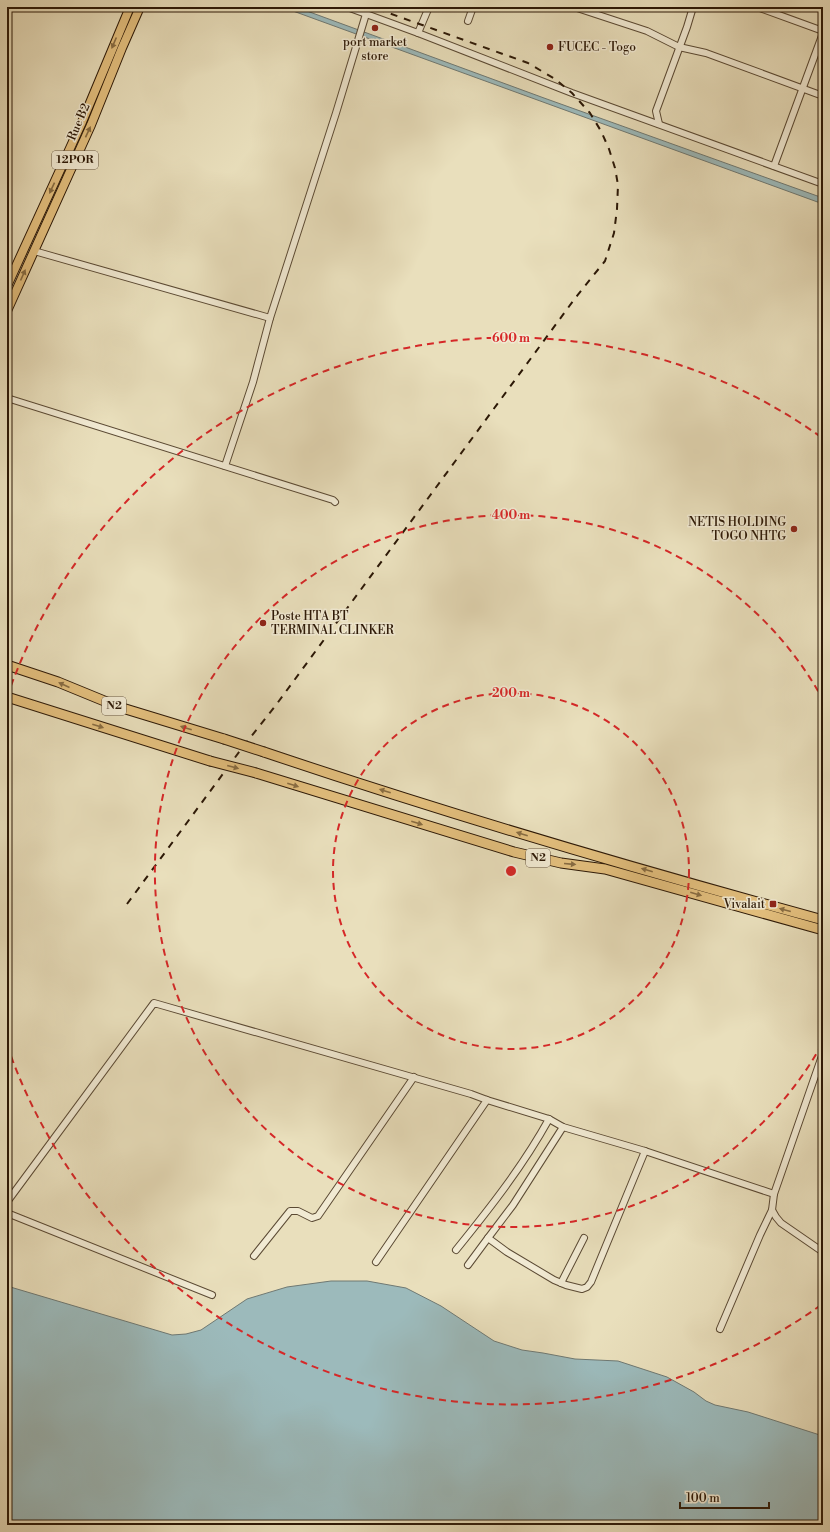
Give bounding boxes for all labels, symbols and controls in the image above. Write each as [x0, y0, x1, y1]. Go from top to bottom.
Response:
marker: port market store [370, 23, 380, 33]
place label: port market store [343, 35, 408, 64]
one-way arrow [111, 37, 117, 48]
place label: FUCEC - Togo [558, 40, 636, 55]
marker: FUCEC - Togo [545, 42, 555, 52]
street label: Rue B2 [64, 101, 94, 143]
one-way arrow [85, 126, 91, 137]
road number: 12POR [52, 151, 98, 169]
one-way arrow [49, 182, 55, 193]
one-way arrow [20, 270, 26, 281]
text: 600 m [492, 331, 530, 346]
text: 400 m [492, 508, 530, 523]
place label: NETIS HOLDING TOGO NHTG [688, 515, 786, 544]
marker: NETIS HOLDING TOGO NHTG [789, 524, 799, 534]
place label: Poste HTA BT TERMINAL CLINKER [271, 609, 394, 638]
marker: Poste HTA BT TERMINAL CLINKER [258, 618, 268, 628]
one-way arrow [58, 682, 70, 688]
text: 200 m [492, 686, 530, 701]
road number: N2 [102, 697, 126, 715]
one-way arrow [92, 723, 104, 729]
one-way arrow [180, 725, 192, 731]
one-way arrow [227, 764, 239, 770]
one-way arrow [287, 782, 299, 788]
one-way arrow [378, 788, 390, 794]
one-way arrow [412, 820, 424, 826]
one-way arrow [516, 831, 528, 837]
road number: N2 [526, 849, 550, 867]
one-way arrow [564, 861, 576, 868]
centre of rings [504, 864, 518, 878]
one-way arrow [641, 867, 653, 873]
one-way arrow [690, 891, 702, 897]
place label: Vivalait [722, 897, 766, 912]
marker: Vivalait [768, 899, 778, 909]
one-way arrow [779, 907, 791, 913]
scale bar [680, 1484, 769, 1510]
text: 100 m [686, 1491, 720, 1506]

